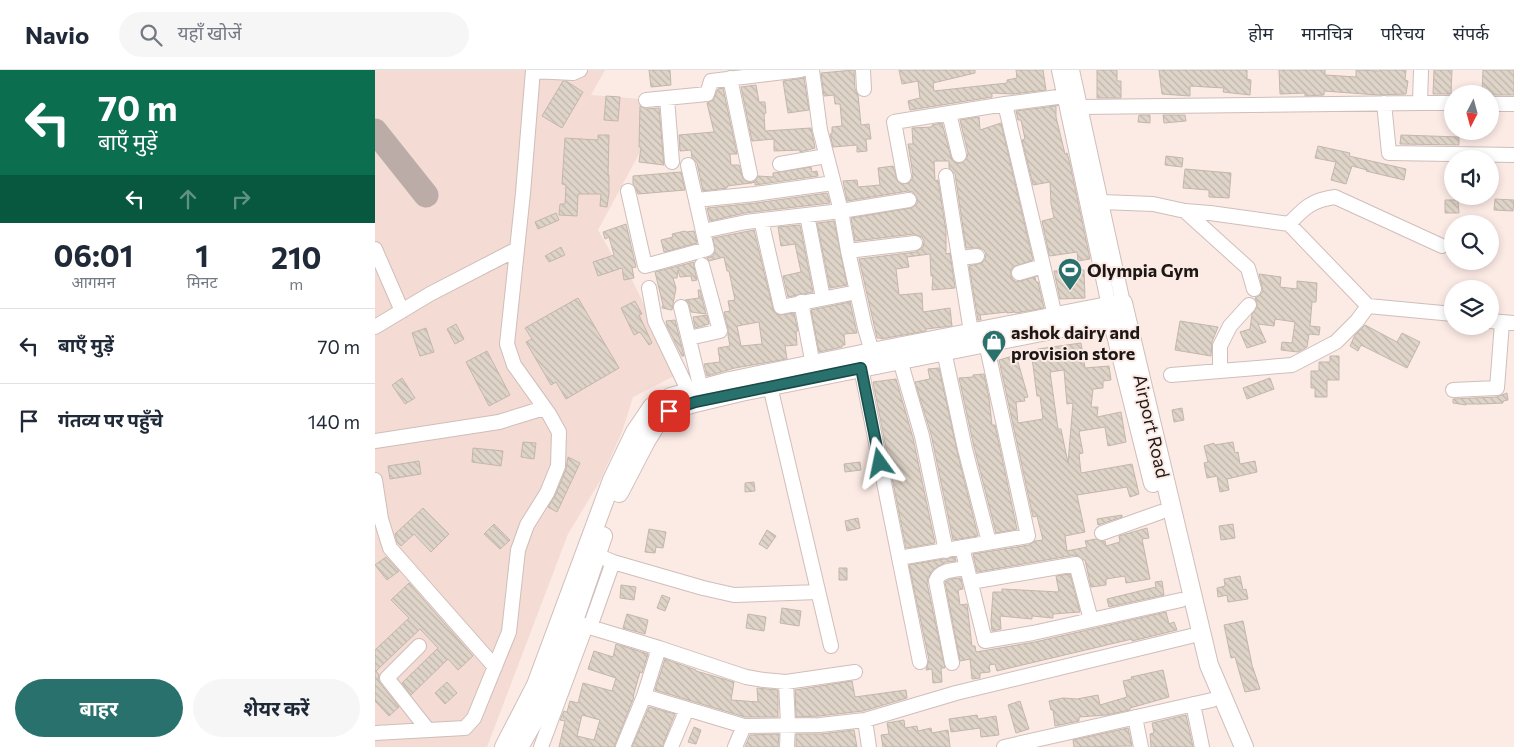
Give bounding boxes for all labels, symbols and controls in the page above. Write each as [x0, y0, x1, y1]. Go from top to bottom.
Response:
search box [119, 12, 469, 57]
text: Navio [25, 20, 89, 49]
icon: search [137, 21, 165, 49]
text: यहाँ खोजें [177, 21, 242, 44]
text: होम [1248, 22, 1273, 44]
text: मानचित्र [1301, 22, 1353, 44]
text: परिचय [1381, 22, 1425, 44]
text: संपर्क [1453, 22, 1489, 44]
text: 70 m [98, 85, 178, 128]
north arrow [1444, 85, 1499, 140]
map controls [1444, 85, 1499, 335]
icon: left [15, 90, 80, 155]
text: बाएँ मुड़ें [98, 128, 158, 155]
button: sound [1444, 150, 1499, 205]
icon: left [121, 185, 149, 213]
icon: ahead [174, 185, 202, 213]
icon: right [227, 185, 255, 213]
button: search [1444, 215, 1499, 270]
text: 06:01 [53, 236, 133, 273]
text: 1 [195, 236, 209, 273]
text: 210 [271, 238, 322, 275]
sports icon: Olympia Gym [1057, 257, 1083, 291]
place label: Olympia Gym [1087, 259, 1199, 281]
text: आगमन [71, 272, 115, 291]
text: मिनट [187, 272, 217, 291]
text: m [289, 274, 303, 293]
button: layers [1444, 280, 1499, 335]
place label: ashok dairy and provision store [1011, 321, 1140, 364]
shop icon: ashok dairy and provision store [981, 329, 1007, 363]
icon: left [15, 332, 43, 360]
text: बाएँ मुड़ें [58, 333, 114, 356]
text: 70 m [317, 335, 360, 358]
street label: Airport Road [1129, 372, 1175, 480]
pin [648, 390, 690, 432]
icon: arrive [655, 397, 683, 425]
icon: arrive [15, 407, 43, 435]
text: गंतव्य पर पहुँचे [58, 408, 163, 431]
text: 140 m [308, 410, 360, 433]
position arrow [853, 436, 905, 488]
button: बाहर [15, 679, 183, 737]
button: शेयर करें [193, 679, 360, 737]

